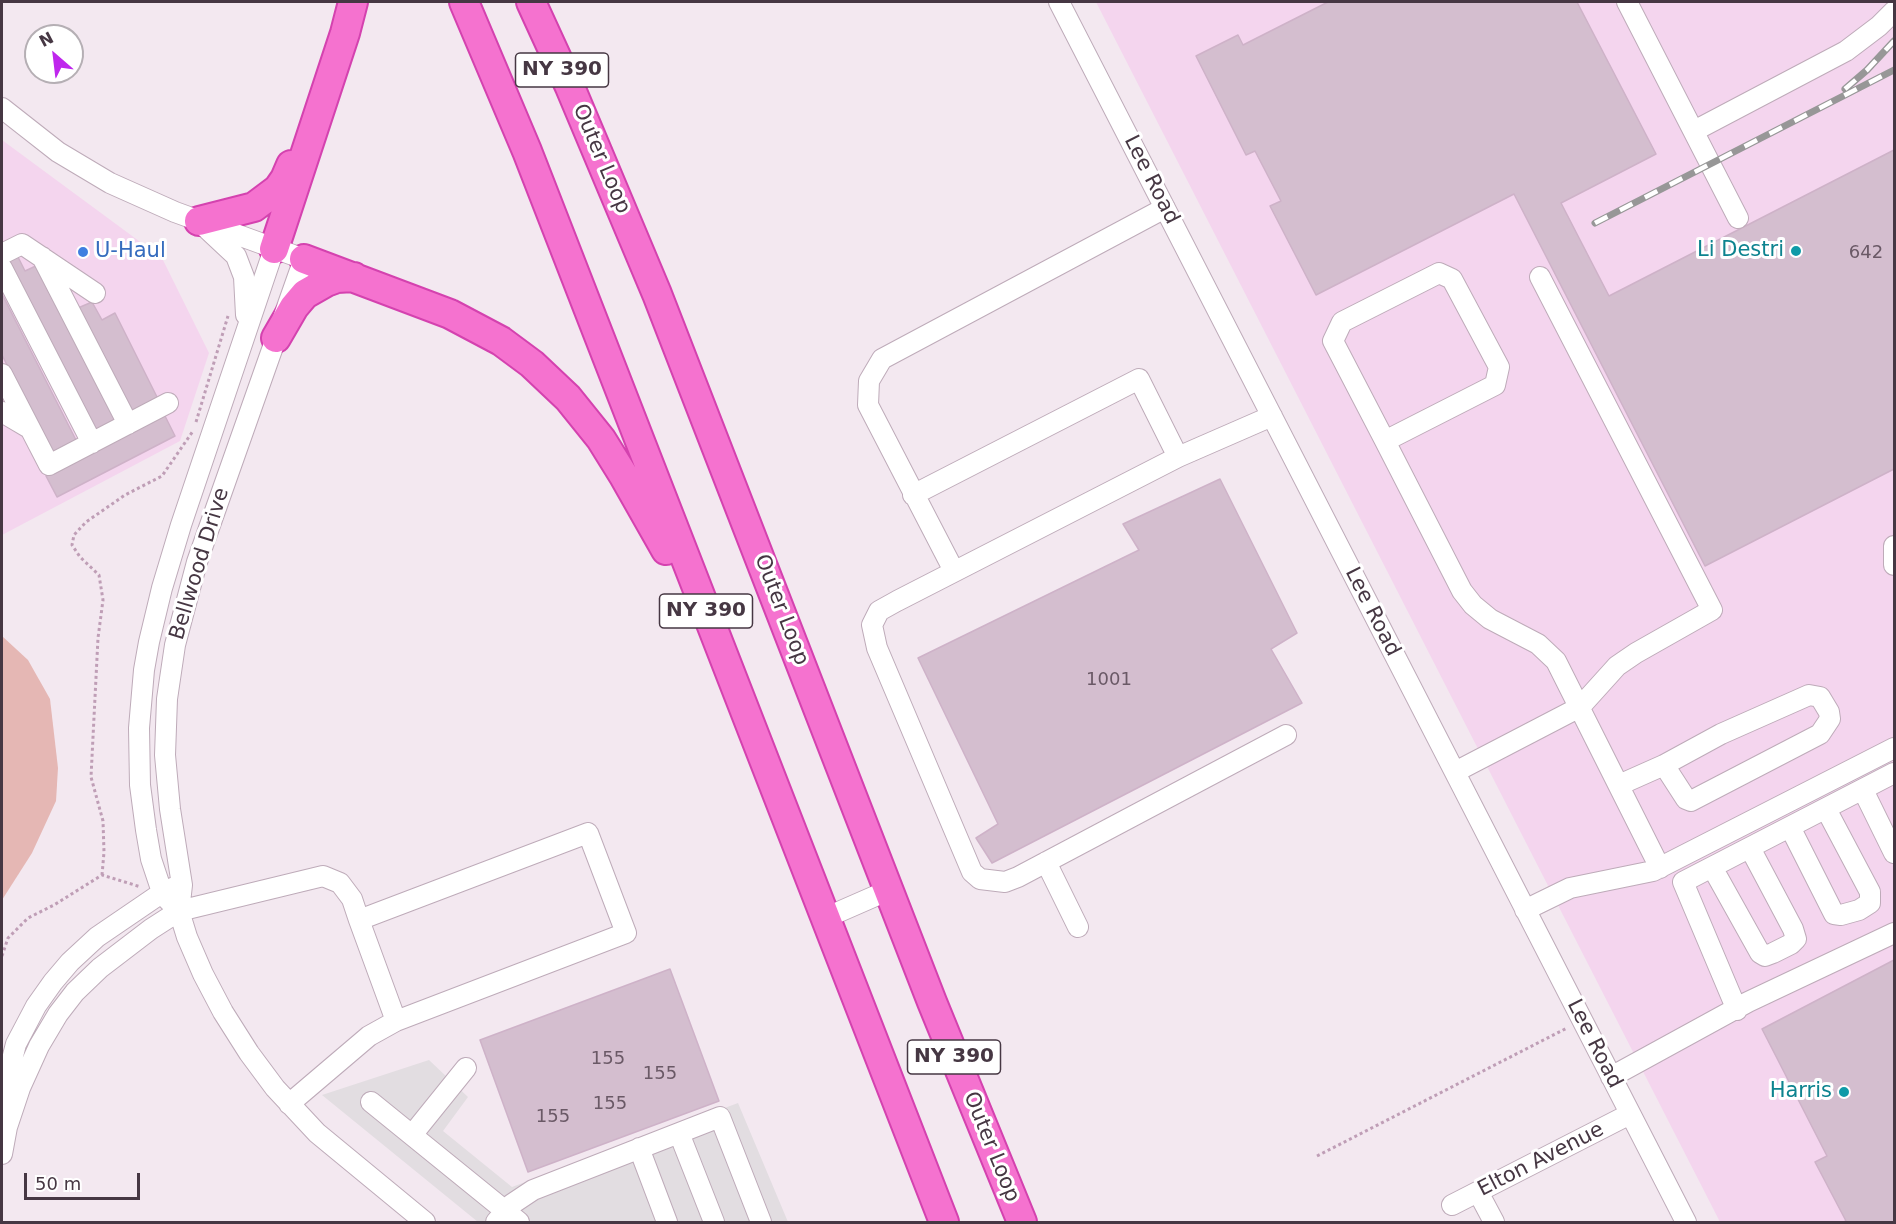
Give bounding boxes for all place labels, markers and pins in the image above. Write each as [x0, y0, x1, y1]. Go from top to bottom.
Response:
place label: Li Destri [1697, 238, 1784, 264]
place label: U-Haul [95, 239, 166, 265]
marker: Li Destri [1789, 244, 1803, 258]
marker: U-Haul [76, 245, 90, 259]
place label: Harris [1770, 1079, 1832, 1105]
marker: Harris [1837, 1085, 1851, 1099]

